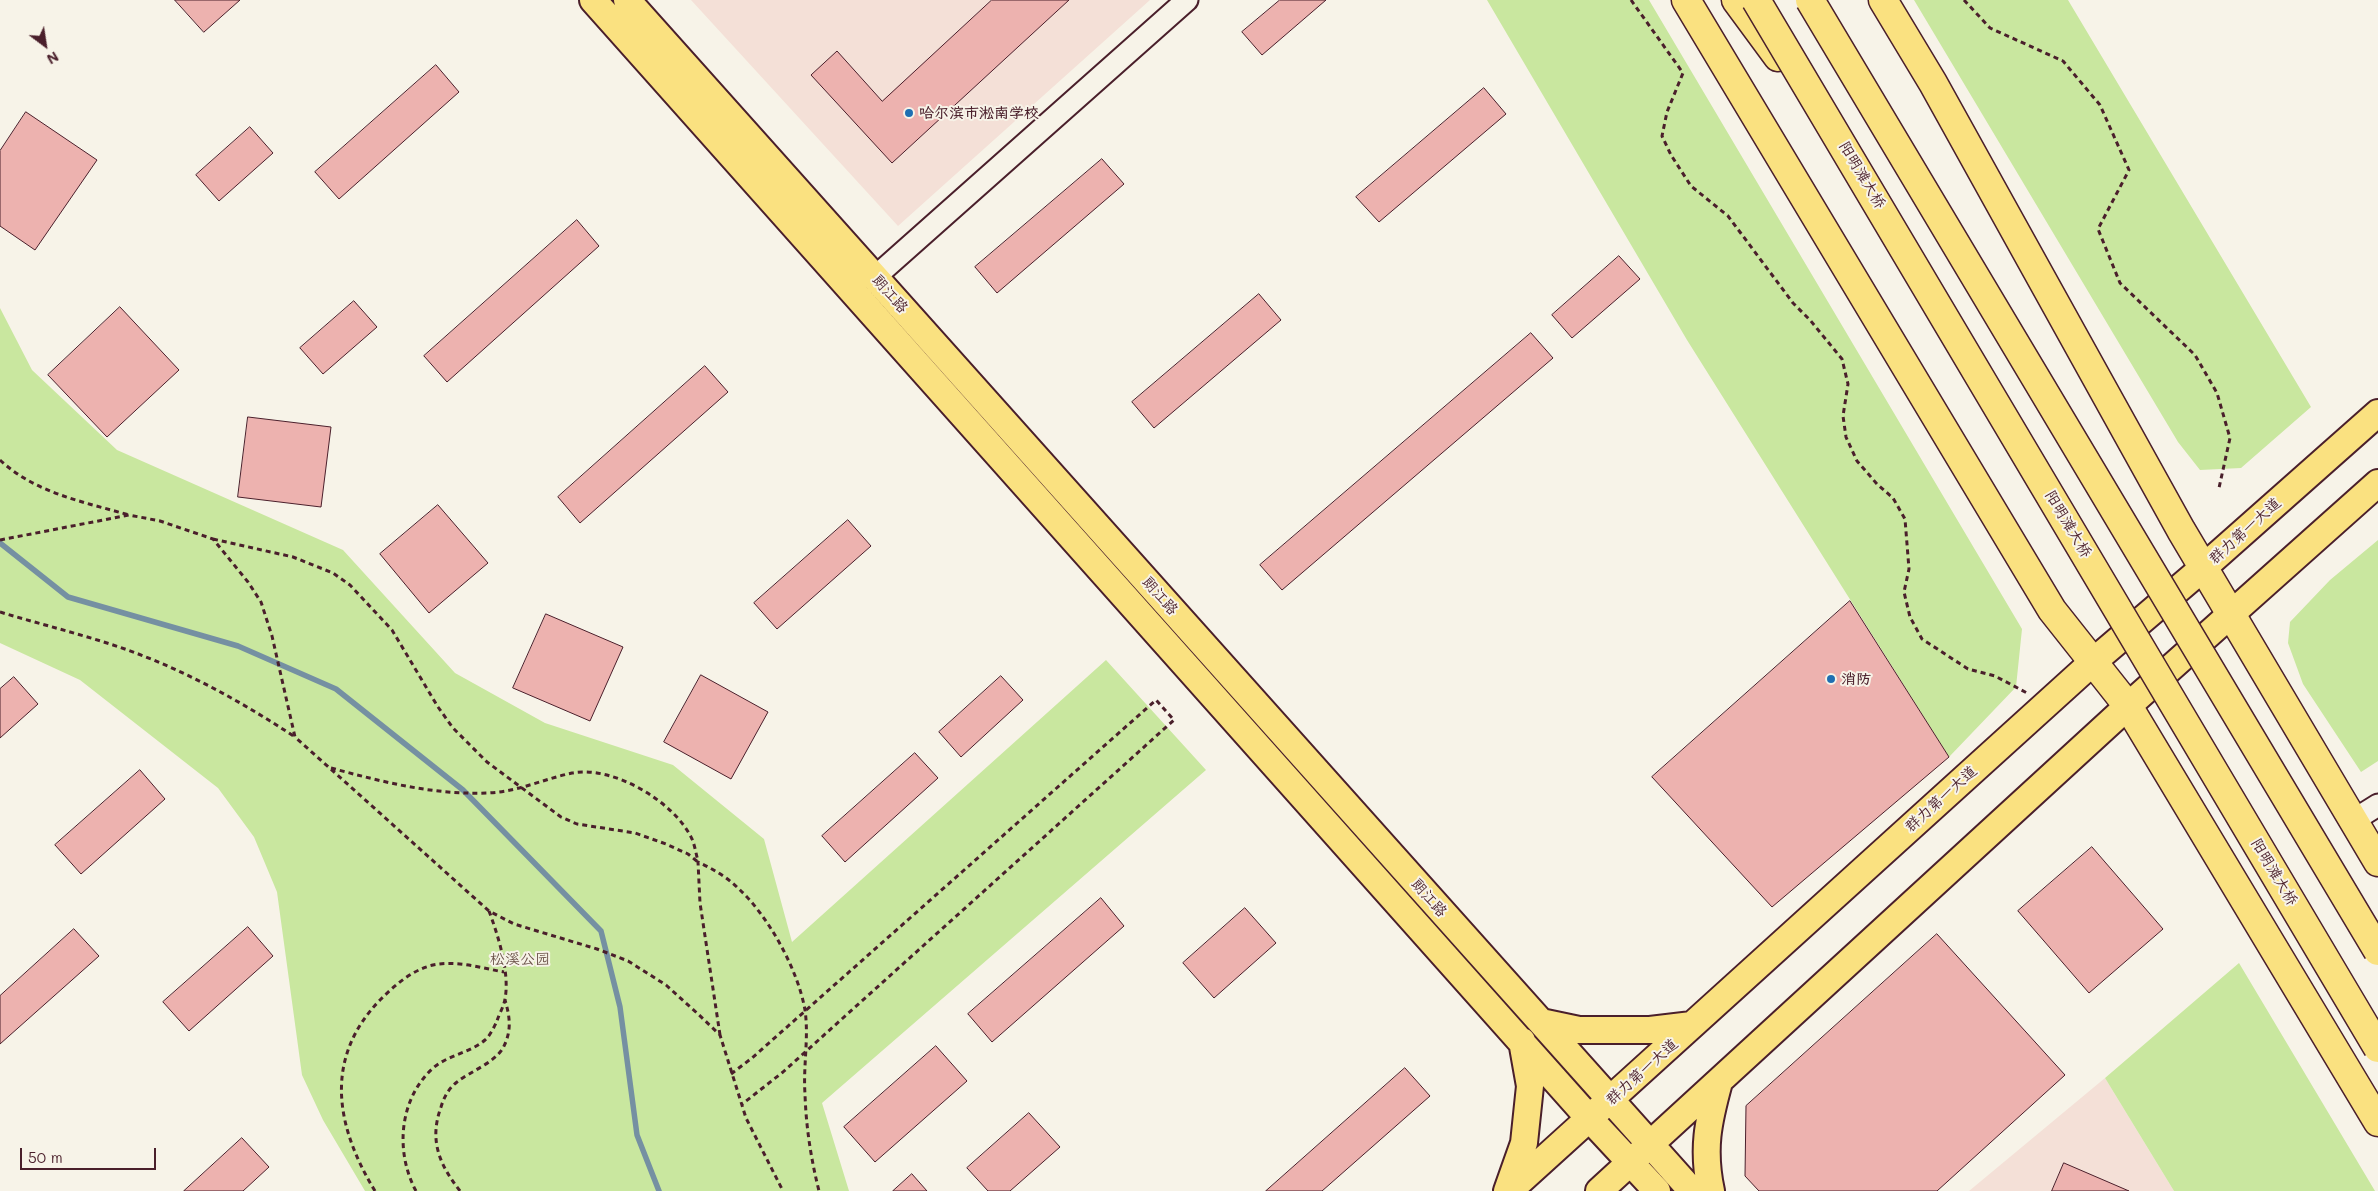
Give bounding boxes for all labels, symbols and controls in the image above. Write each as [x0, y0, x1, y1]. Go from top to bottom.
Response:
north arrow [20, 20, 70, 70]
text: N [44, 47, 62, 69]
place label: 哈尔滨市淞南学校 [919, 104, 1039, 122]
marker: 哈尔滨市淞南学校 [903, 107, 915, 119]
street label: 阳明滩大桥 [1835, 138, 1889, 212]
street label: 朗江路 [868, 271, 912, 317]
street label: 阳明滩大桥 [2041, 487, 2095, 561]
street label: 群力第一大道 [2206, 494, 2284, 568]
street label: 朗江路 [1138, 573, 1182, 619]
place label: 消防 [1841, 670, 1871, 688]
marker: 消防 [1825, 673, 1837, 685]
street label: 群力第一大道 [1902, 762, 1980, 836]
street label: 阳明滩大桥 [2247, 835, 2301, 909]
street label: 朗江路 [1407, 875, 1451, 921]
park label: 松溪公园 [490, 950, 550, 968]
street label: 群力第一大道 [1603, 1035, 1681, 1109]
scale bar [22, 1138, 159, 1170]
text: 50 m [28, 1147, 63, 1167]

